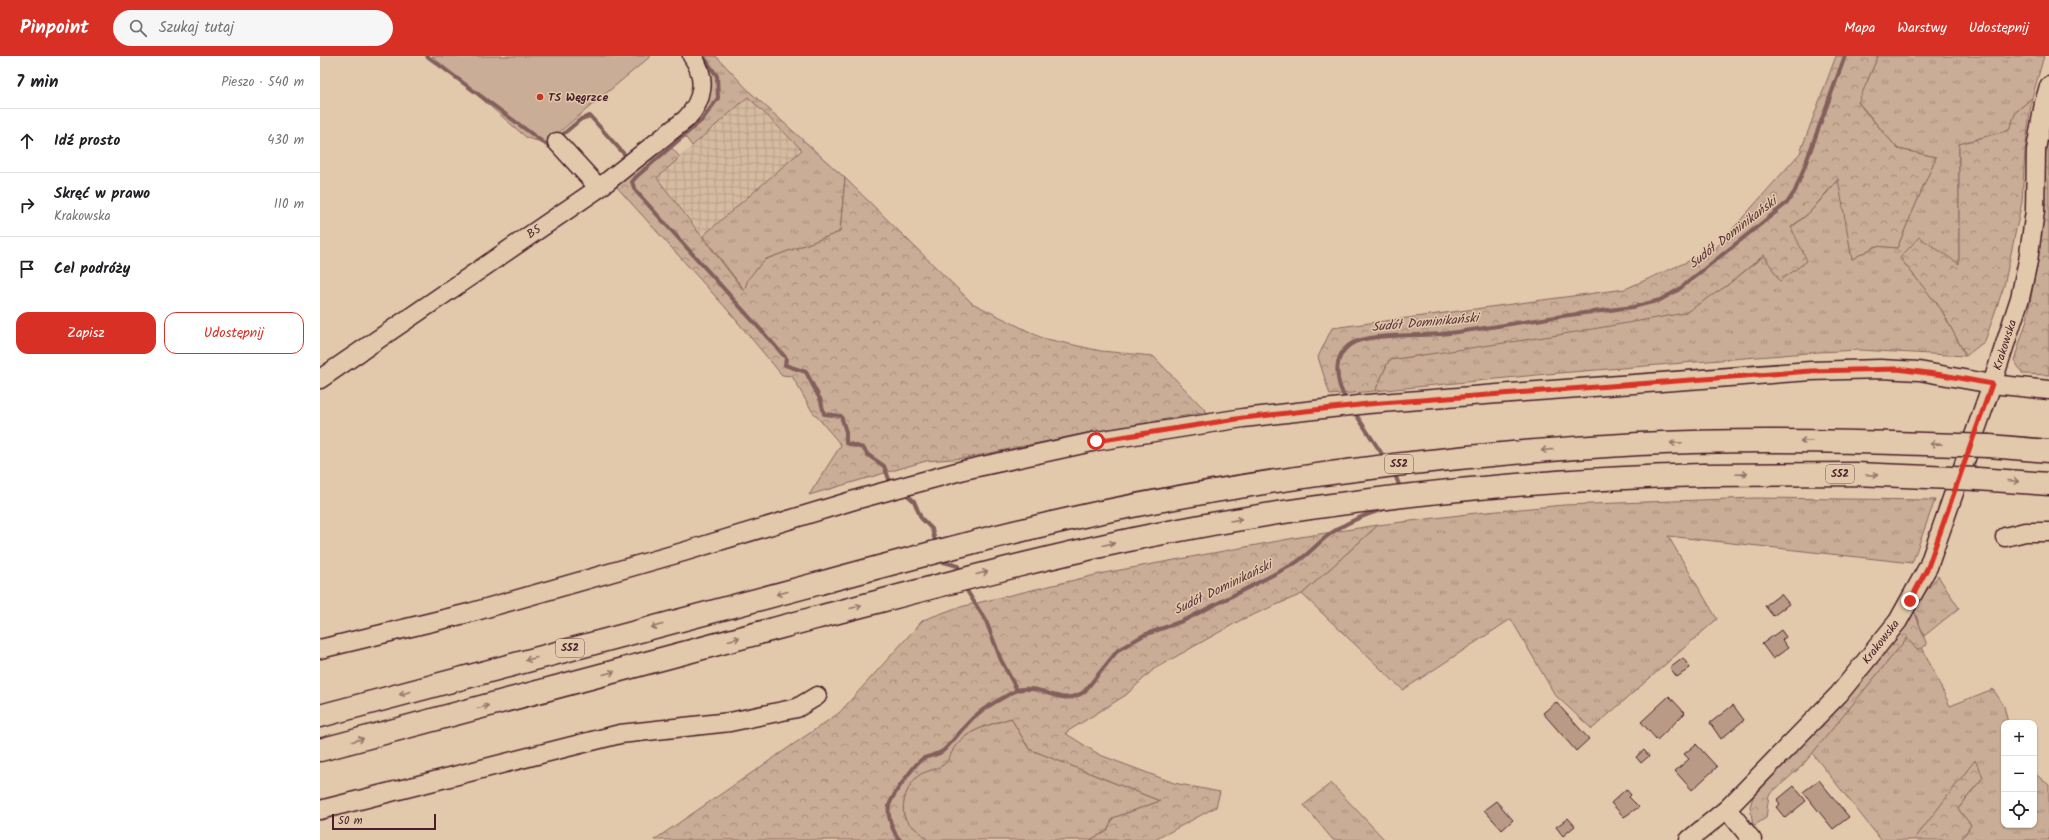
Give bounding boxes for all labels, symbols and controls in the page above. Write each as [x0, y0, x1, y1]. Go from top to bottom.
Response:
search box [113, 10, 393, 46]
text: Pinpoint [20, 13, 89, 43]
text: Szukaj tutaj [159, 16, 234, 40]
icon: search [127, 17, 149, 39]
text: Mapa [1844, 17, 1875, 39]
text: Warstwy [1897, 17, 1947, 39]
text: Udostępnij [1969, 17, 2029, 39]
text: 7 min [16, 69, 58, 96]
text: Pieszo · 540 m [221, 72, 304, 93]
place label: TS Węgrzce [548, 88, 608, 107]
marker: TS Węgrzce [535, 92, 545, 102]
text: Idź prosto [54, 129, 120, 153]
icon: ahead [16, 130, 38, 152]
text: 430 m [267, 130, 304, 151]
text: Skręć w prawo [54, 182, 150, 206]
water label: Sudół Dominikański [1684, 190, 1784, 274]
icon: right [16, 194, 38, 216]
text: 110 m [274, 194, 304, 215]
text: Krakowska [54, 206, 111, 227]
street label: B5 [523, 219, 546, 244]
text: Cel podróży [54, 257, 130, 281]
icon: arrive [16, 258, 38, 280]
water label: Sudół Dominikański [1371, 308, 1482, 338]
button: Zapisz [16, 312, 156, 354]
button: Udostępnij [164, 312, 304, 354]
street label: Krakowska [1988, 317, 2022, 373]
route start [1087, 432, 1105, 450]
one-way arrow [1800, 437, 1813, 445]
one-way arrow [1670, 439, 1683, 447]
one-way arrow [1930, 440, 1943, 448]
one-way arrow [1541, 446, 1554, 454]
road number: S52 [1385, 455, 1413, 473]
road number: S52 [1826, 465, 1854, 483]
one-way arrow [1735, 470, 1748, 478]
one-way arrow [1865, 471, 1878, 478]
one-way arrow [2006, 478, 2019, 485]
one-way arrow [1229, 516, 1242, 524]
one-way arrow [1102, 540, 1115, 548]
water label: Sudół Dominikański [1170, 554, 1278, 621]
one-way arrow [975, 569, 988, 577]
one-way arrow [776, 590, 789, 597]
route end [1901, 592, 1919, 610]
one-way arrow [849, 603, 862, 610]
street label: Krakowska [1857, 615, 1905, 668]
one-way arrow [650, 623, 663, 630]
one-way arrow [728, 635, 741, 643]
road number: S52 [556, 639, 584, 657]
one-way arrow [525, 656, 538, 663]
one-way arrow [602, 669, 615, 676]
one-way arrow [399, 689, 412, 697]
one-way arrow [477, 703, 490, 710]
map controls [2001, 720, 2037, 828]
button: + [2001, 720, 2037, 756]
one-way arrow [351, 736, 364, 744]
button: − [2001, 756, 2037, 792]
button: locate [2001, 792, 2037, 828]
scale bar [332, 812, 436, 831]
text: 50 m [338, 812, 363, 830]

